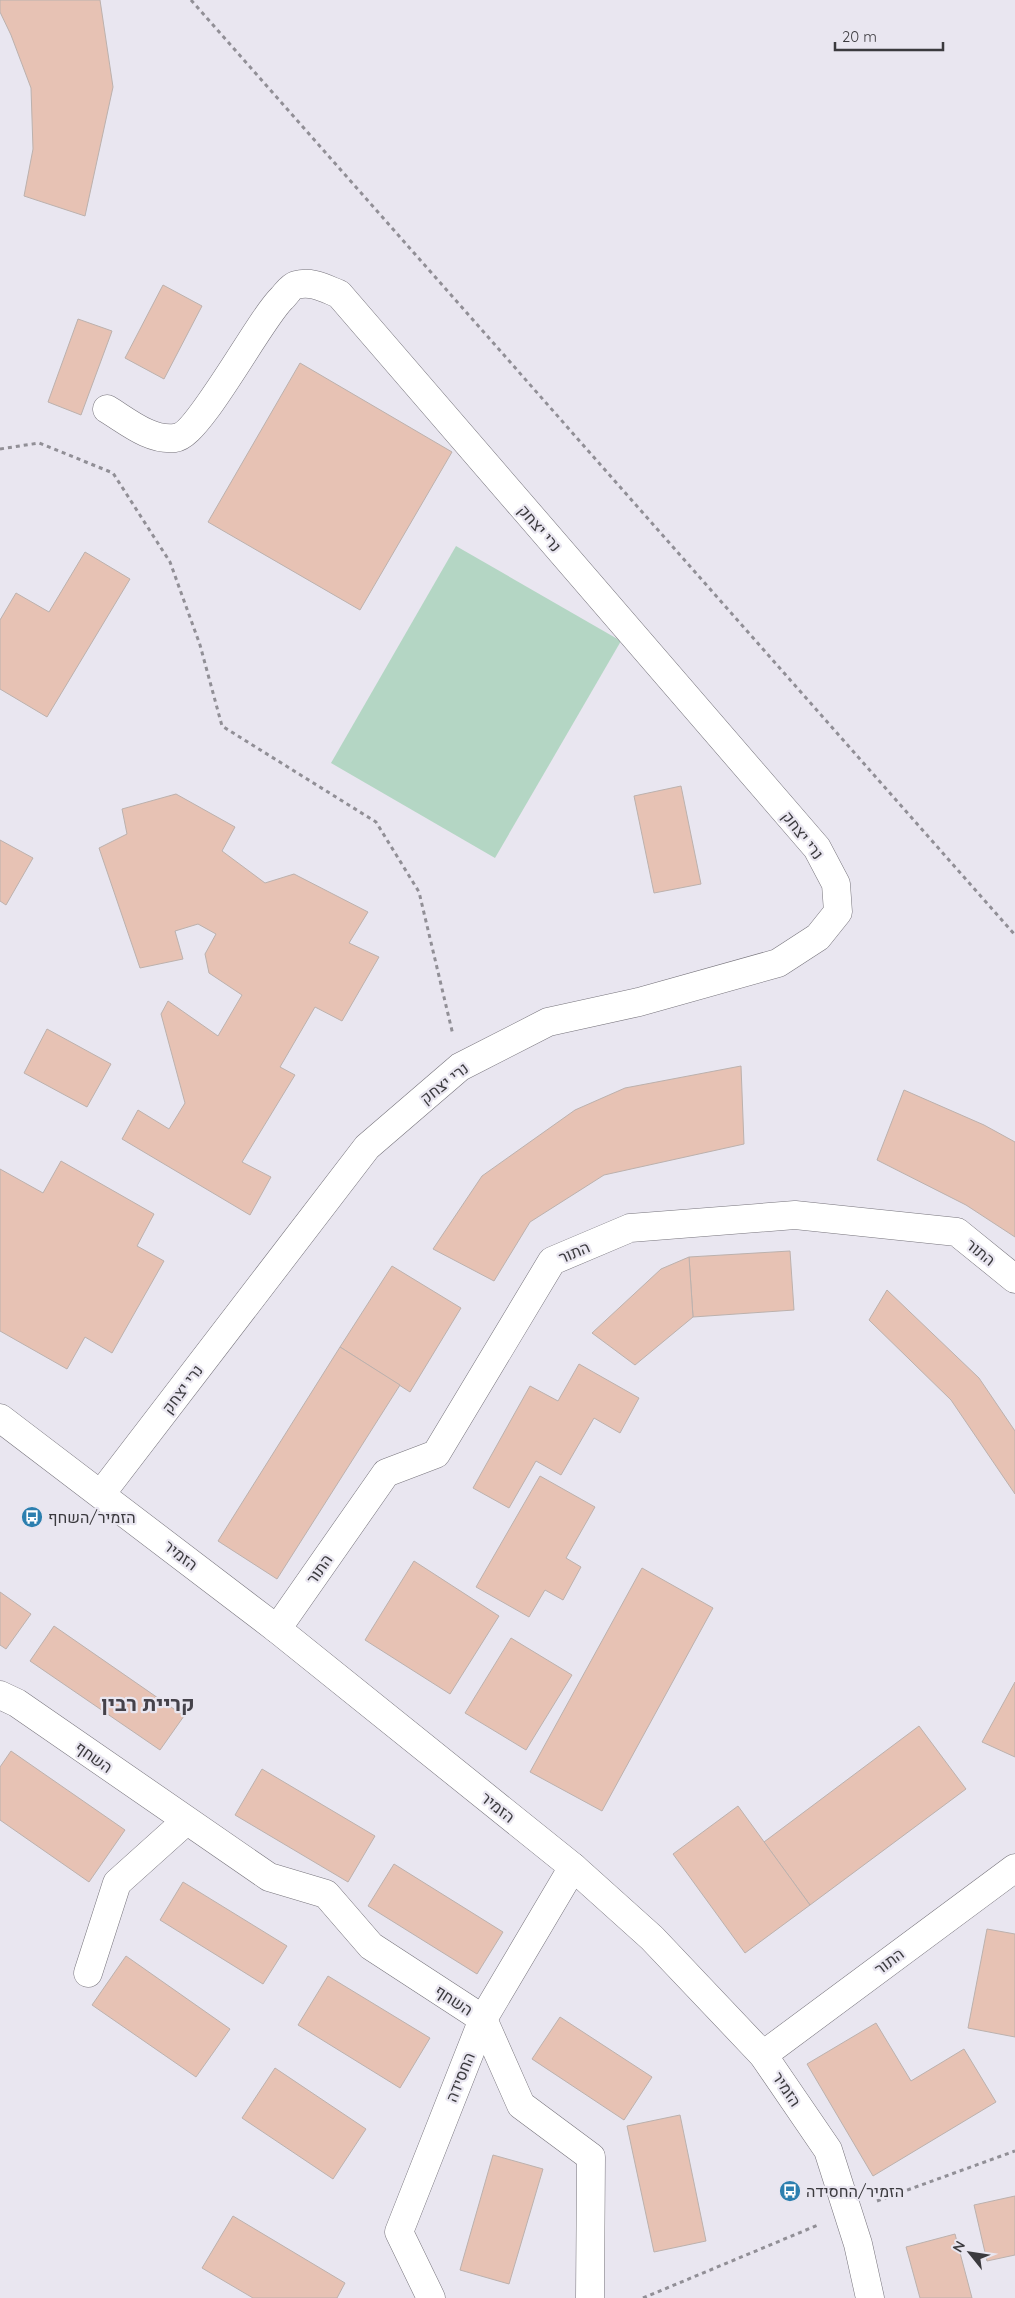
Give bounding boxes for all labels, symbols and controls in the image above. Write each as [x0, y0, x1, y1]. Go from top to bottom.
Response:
scale bar [835, 20, 942, 52]
text: 20 m [842, 27, 877, 46]
street label: נרי יצחק [514, 500, 566, 556]
street label: נרי יצחק [778, 807, 828, 863]
street label: נרי יצחק [416, 1058, 472, 1108]
street label: התור [962, 1234, 1000, 1270]
street label: התור [555, 1237, 593, 1267]
street label: נרי יצחק [157, 1361, 207, 1417]
bus stop icon: הזמיר/השחף [20, 1505, 44, 1529]
place label: הזמיר/השחף [48, 1507, 136, 1527]
street label: הזמיר [160, 1535, 202, 1575]
street label: התור [302, 1550, 336, 1588]
district label: קריית רבין [101, 1690, 195, 1716]
street label: השחף [71, 1737, 117, 1777]
street label: הזמיר [477, 1787, 519, 1827]
street label: התור [870, 1943, 908, 1979]
street label: השחף [431, 1980, 477, 2020]
street label: החסידה [441, 2049, 479, 2105]
street label: הזמיר [768, 2068, 806, 2110]
bus stop icon: הזמיר/החסידה [778, 2179, 802, 2203]
place label: הזמיר/החסידה [806, 2181, 904, 2201]
north arrow [945, 2228, 995, 2278]
text: N [948, 2238, 969, 2255]

